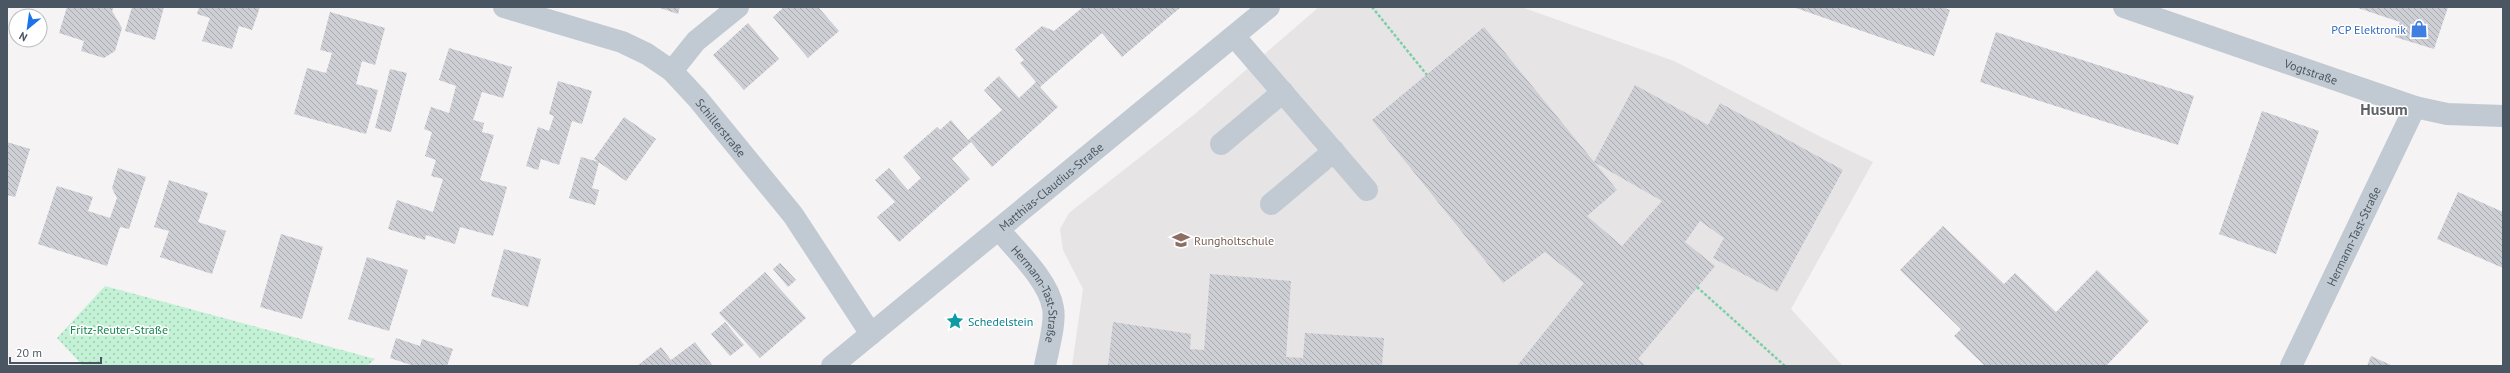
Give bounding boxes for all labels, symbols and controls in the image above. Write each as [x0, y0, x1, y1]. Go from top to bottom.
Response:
north arrow [8, 8, 48, 48]
shop icon: PCP Elektronik [2409, 19, 2429, 39]
place label: PCP Elektronik [2331, 22, 2406, 37]
text: N [17, 29, 30, 45]
street label: Vogtstraße [2282, 55, 2340, 87]
street label: Schillerstraße [693, 95, 750, 160]
district label: Husum [2360, 99, 2408, 119]
street label: Matthias-Claudius-Straße [995, 139, 1106, 234]
street label: Hermann-Tast-Straße [2323, 184, 2383, 288]
school or university icon: Rungholtschule [1171, 230, 1191, 250]
place label: Rungholtschule [1194, 233, 1274, 248]
street label: Hermann-Tast-Straße [1008, 242, 1061, 345]
place icon: Schedelstein [945, 311, 965, 331]
place label: Schedelstein [968, 314, 1033, 329]
park label: Fritz-Reuter-Straße [70, 322, 168, 337]
scale bar [10, 339, 101, 365]
text: 20 m [16, 345, 42, 360]

